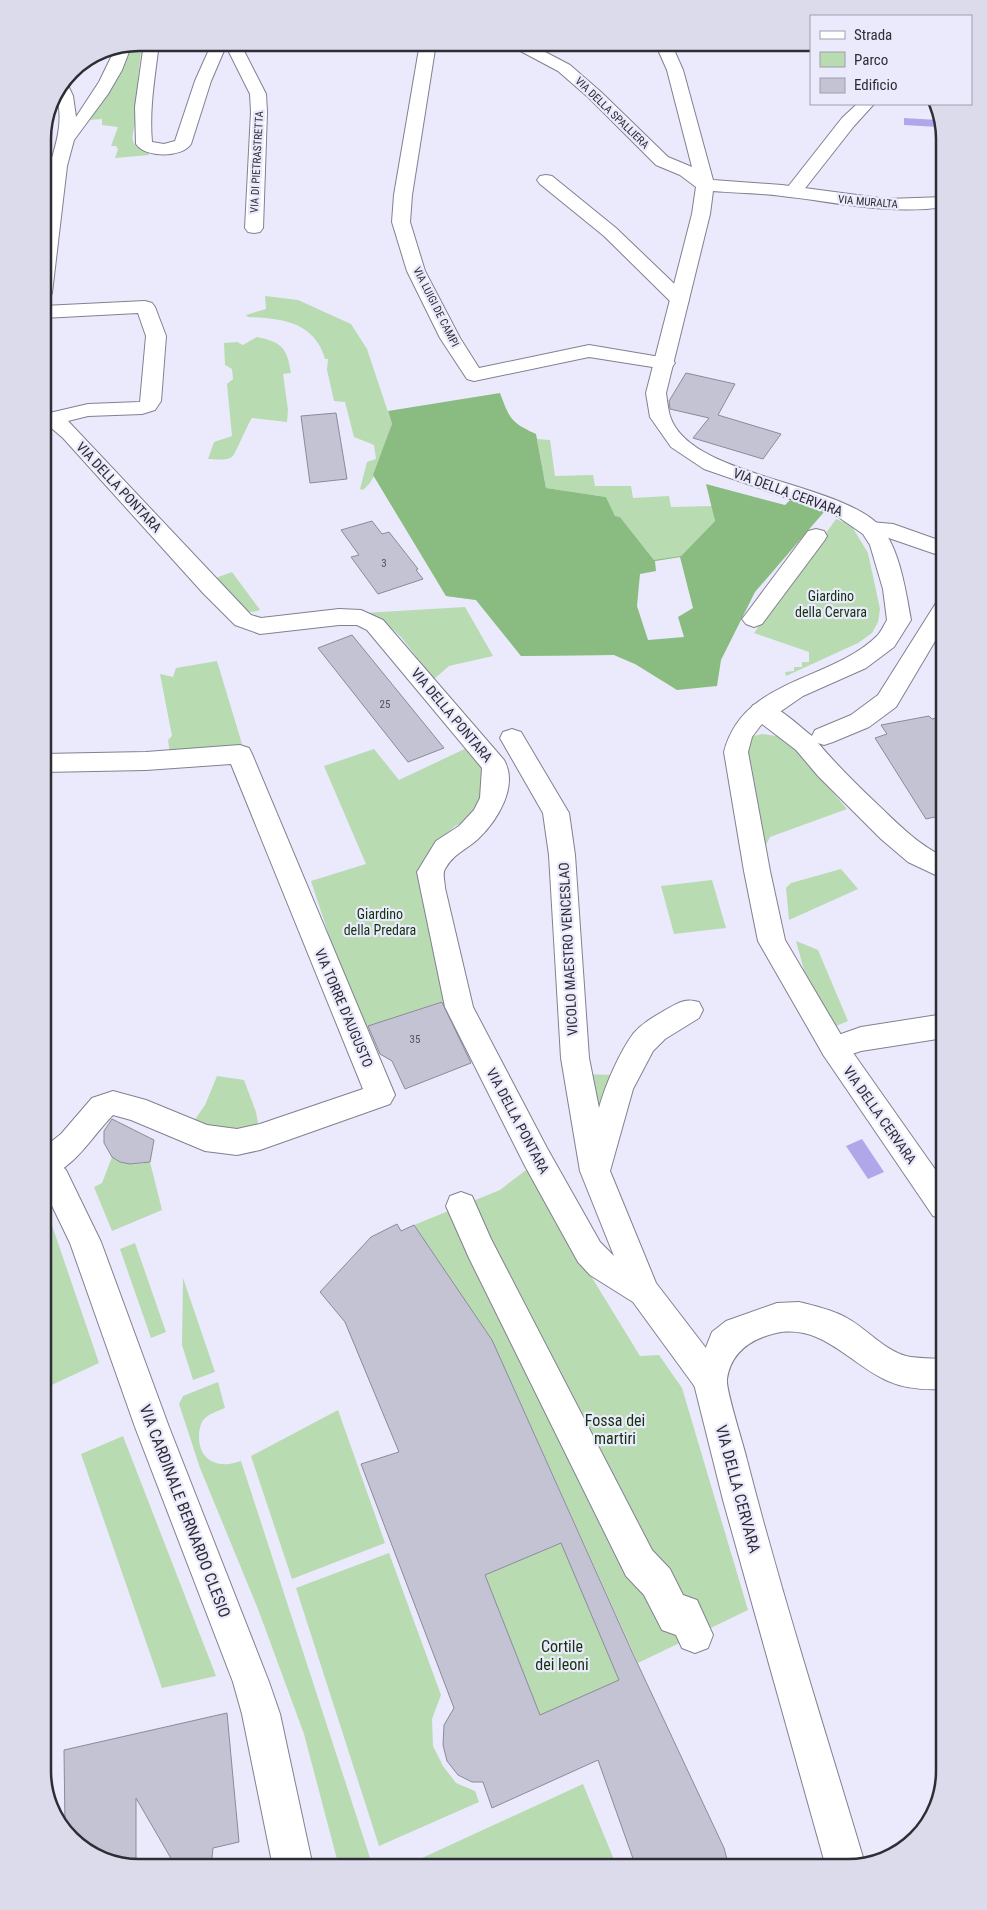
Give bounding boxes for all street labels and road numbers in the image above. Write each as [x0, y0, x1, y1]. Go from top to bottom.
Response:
street label: VIA DELLA SPALLIERA [572, 75, 652, 152]
street label: VIA DI PIETRASTRETTA [248, 110, 266, 213]
street label: VIA MURALTA [838, 193, 899, 211]
street label: VIA LUIGI DE CAMPI [410, 265, 462, 349]
street label: VIA DELLA PONTARA [73, 439, 165, 535]
street label: VIA DELLA CERVARA [731, 465, 845, 519]
street label: VIA DELLA PONTARA [408, 665, 496, 765]
street label: VICOLO MAESTRO VENCESLAO [555, 862, 581, 1036]
street label: VIA TORRE D'AUGUSTO [312, 946, 376, 1070]
street label: VIA DELLA CERVARA [840, 1063, 920, 1167]
street label: VIA DELLA PONTARA [483, 1065, 553, 1177]
street label: VIA CARDINALE BERNARDO CLESIO [136, 1402, 234, 1620]
street label: VIA DELLA CERVARA [712, 1423, 764, 1555]

